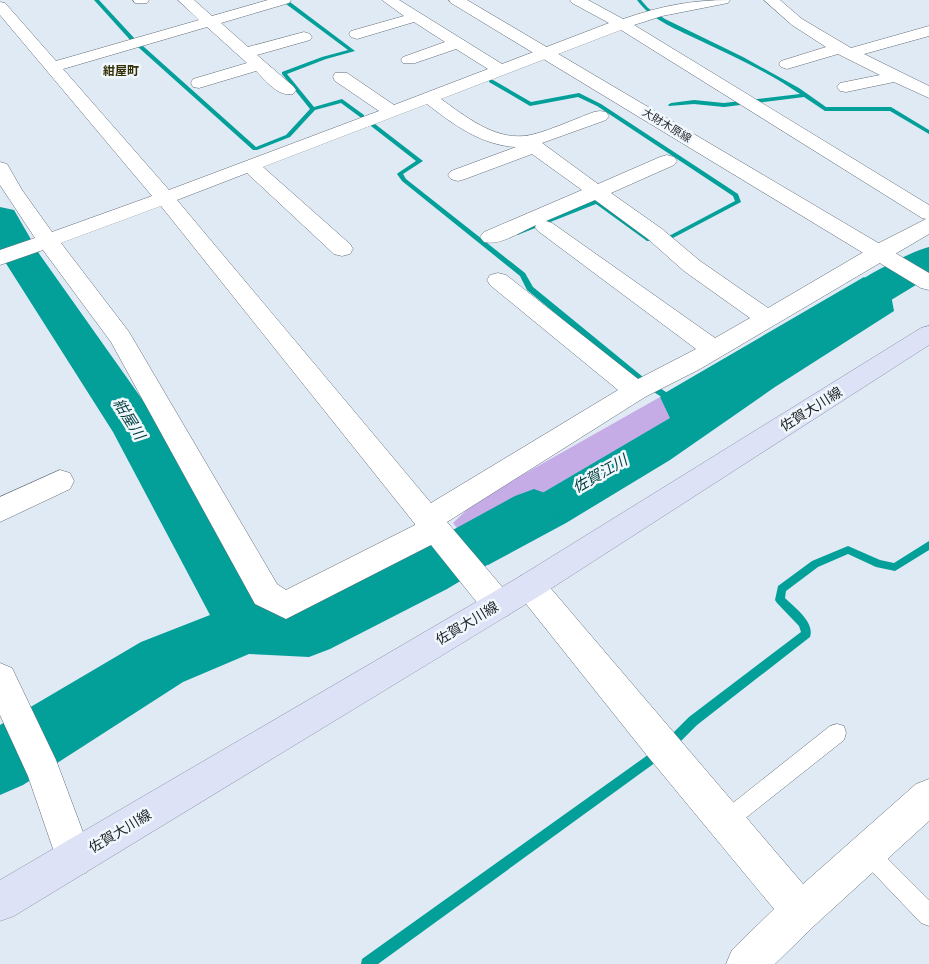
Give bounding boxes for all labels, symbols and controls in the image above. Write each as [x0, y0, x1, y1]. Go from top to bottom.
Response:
district label: 紺屋町 [103, 62, 139, 79]
street label: 大財木原線 [640, 104, 695, 145]
street label: 佐賀大川線 [776, 382, 845, 435]
water label: 紺屋川 [109, 394, 151, 445]
water label: 佐賀江川 [569, 448, 633, 498]
street label: 佐賀大川線 [432, 596, 502, 649]
street label: 佐賀大川線 [85, 804, 155, 857]

